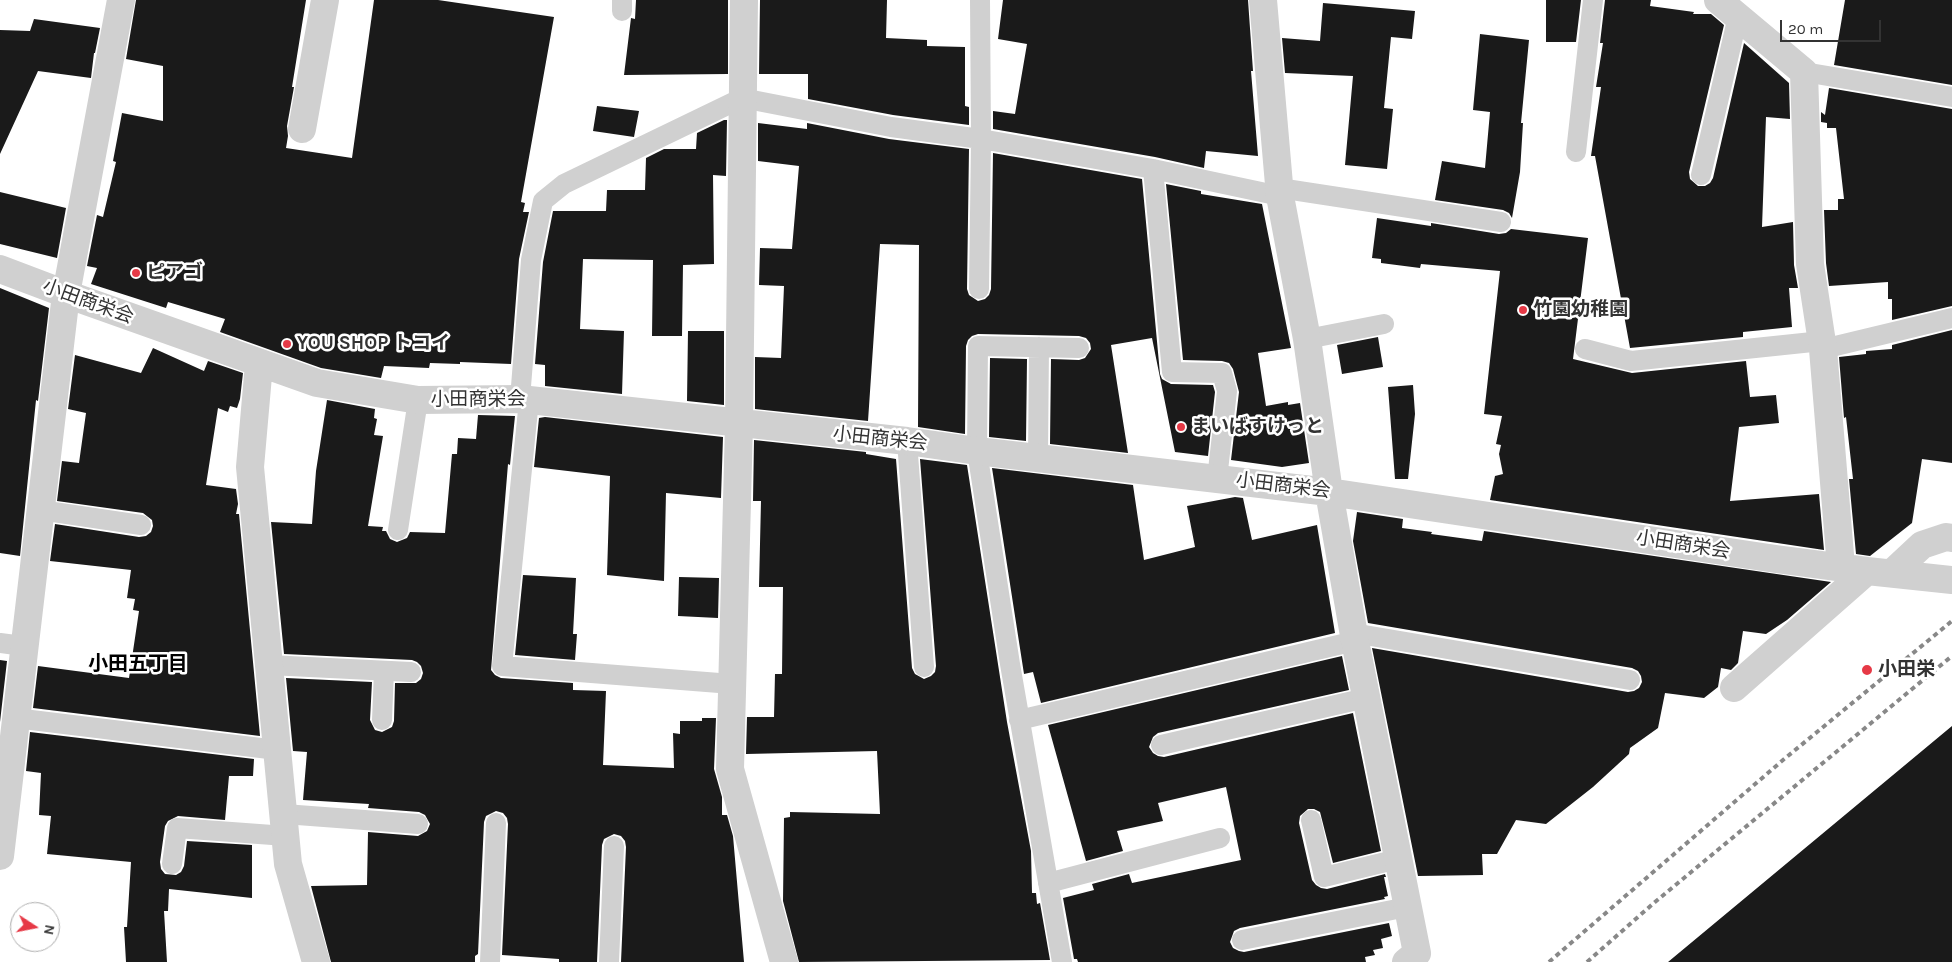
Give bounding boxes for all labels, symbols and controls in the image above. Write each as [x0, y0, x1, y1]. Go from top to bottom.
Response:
scale bar [1782, 10, 1883, 42]
text: 20 m [1788, 20, 1823, 38]
place label: ピアゴ [146, 262, 203, 284]
marker: ピアゴ [130, 267, 142, 279]
street label: 小田商栄会 [39, 275, 137, 329]
place label: 竹園幼稚園 [1533, 299, 1628, 321]
marker: 竹園幼稚園 [1517, 304, 1529, 316]
place label: YOU SHOP トコイ [297, 333, 450, 355]
marker: YOU SHOP トコイ [281, 338, 293, 350]
street label: 小田商栄会 [431, 389, 525, 411]
place label: まいばすけっと [1191, 416, 1324, 438]
marker: まいばすけっと [1175, 421, 1187, 433]
street label: 小田商栄会 [832, 423, 928, 455]
street label: 小田商栄会 [1234, 469, 1332, 503]
street label: 小田商栄会 [1634, 526, 1732, 564]
district label: 小田五丁目 [88, 652, 188, 676]
place label: 小田栄 [1878, 659, 1935, 681]
marker: 小田栄 [1860, 663, 1874, 677]
north arrow [10, 902, 60, 952]
text: N [40, 923, 59, 936]

